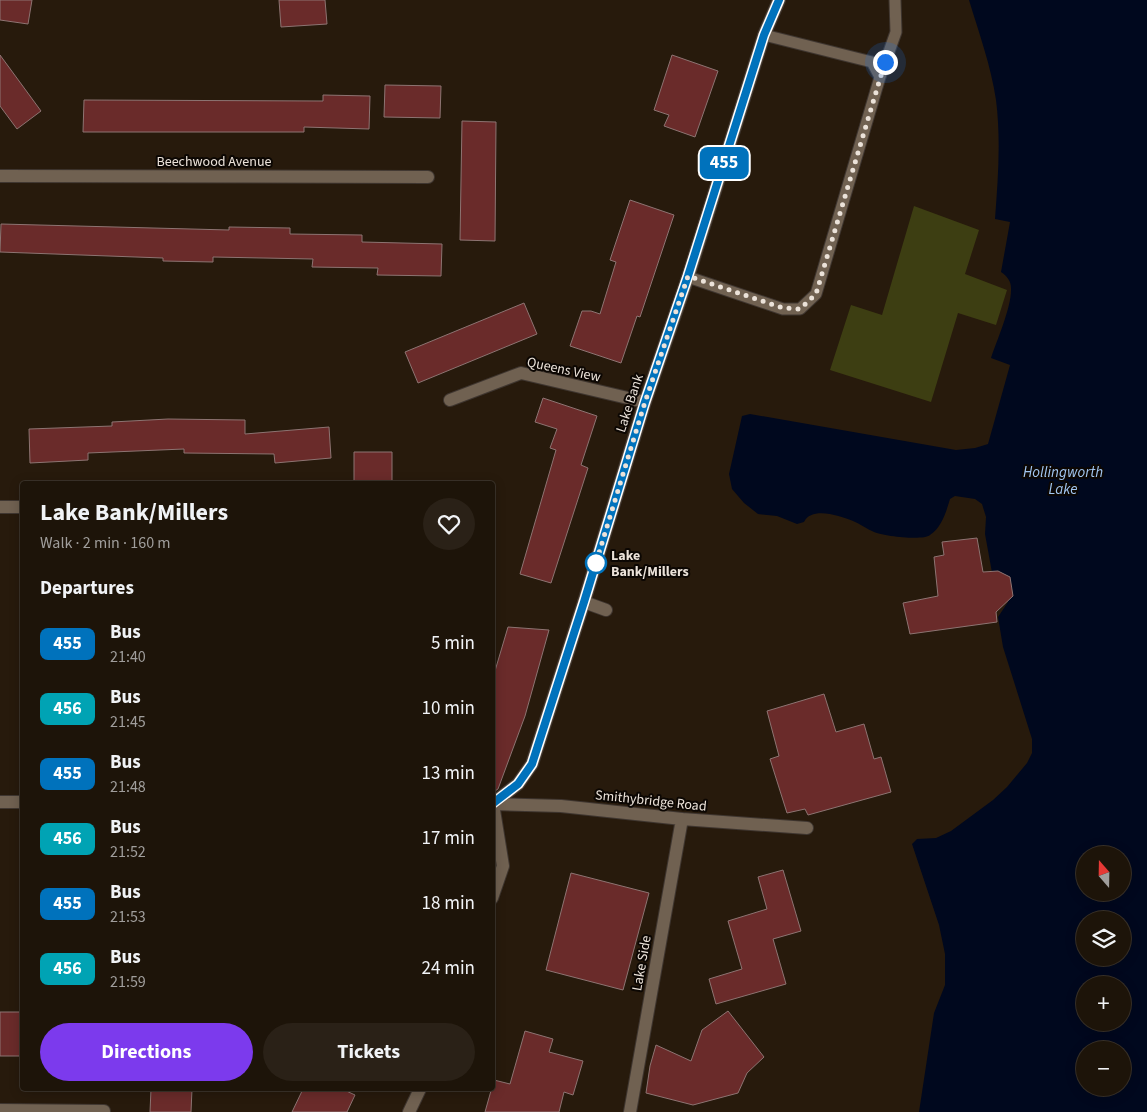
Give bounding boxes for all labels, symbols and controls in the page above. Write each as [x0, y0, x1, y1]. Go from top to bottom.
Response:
your location [873, 50, 898, 75]
line badge: 455 [695, 147, 753, 179]
text: 455 [710, 150, 738, 175]
street label: Beechwood Avenue [156, 152, 272, 172]
street label: Queens View [525, 352, 602, 388]
street label: Lake Bank [611, 372, 649, 435]
water label: Hollingworth Lake [1023, 462, 1103, 500]
text: Lake Bank/Millers [40, 495, 228, 530]
button: heart [423, 498, 475, 550]
text: Walk · 2 min · 160 m [40, 532, 171, 554]
place label: Lake Bank/Millers [611, 546, 689, 582]
marker: Lake Bank/Millers [585, 552, 607, 574]
text: Departures [40, 575, 134, 602]
text: Bus [110, 619, 141, 646]
text: 5 min [431, 630, 475, 657]
text: 455 [53, 631, 82, 656]
text: 21:40 [110, 646, 146, 668]
text: Bus [110, 684, 141, 711]
text: 10 min [421, 695, 475, 722]
text: 456 [53, 696, 82, 721]
text: 21:45 [110, 711, 146, 733]
text: Bus [110, 749, 141, 776]
text: 13 min [421, 760, 475, 787]
text: 455 [53, 761, 82, 786]
text: 21:48 [110, 776, 146, 798]
street label: Smithybridge Road [594, 785, 708, 817]
text: Bus [110, 814, 141, 841]
text: 17 min [421, 825, 475, 852]
text: 456 [53, 826, 82, 851]
text: 21:52 [110, 841, 146, 863]
north arrow [1076, 846, 1131, 901]
map controls [1076, 846, 1131, 1096]
text: Bus [110, 879, 141, 906]
text: 18 min [421, 890, 475, 917]
text: 455 [53, 891, 82, 916]
text: 21:53 [110, 906, 146, 928]
button: layers [1076, 911, 1131, 966]
street label: Lake Side [627, 934, 657, 992]
text: Bus [110, 944, 141, 971]
text: 24 min [421, 955, 475, 982]
text: 456 [53, 956, 82, 981]
text: 21:59 [110, 971, 146, 993]
button: + [1076, 976, 1131, 1031]
button: Directions [40, 1023, 253, 1081]
button: Tickets [263, 1023, 475, 1081]
button: − [1076, 1041, 1131, 1096]

